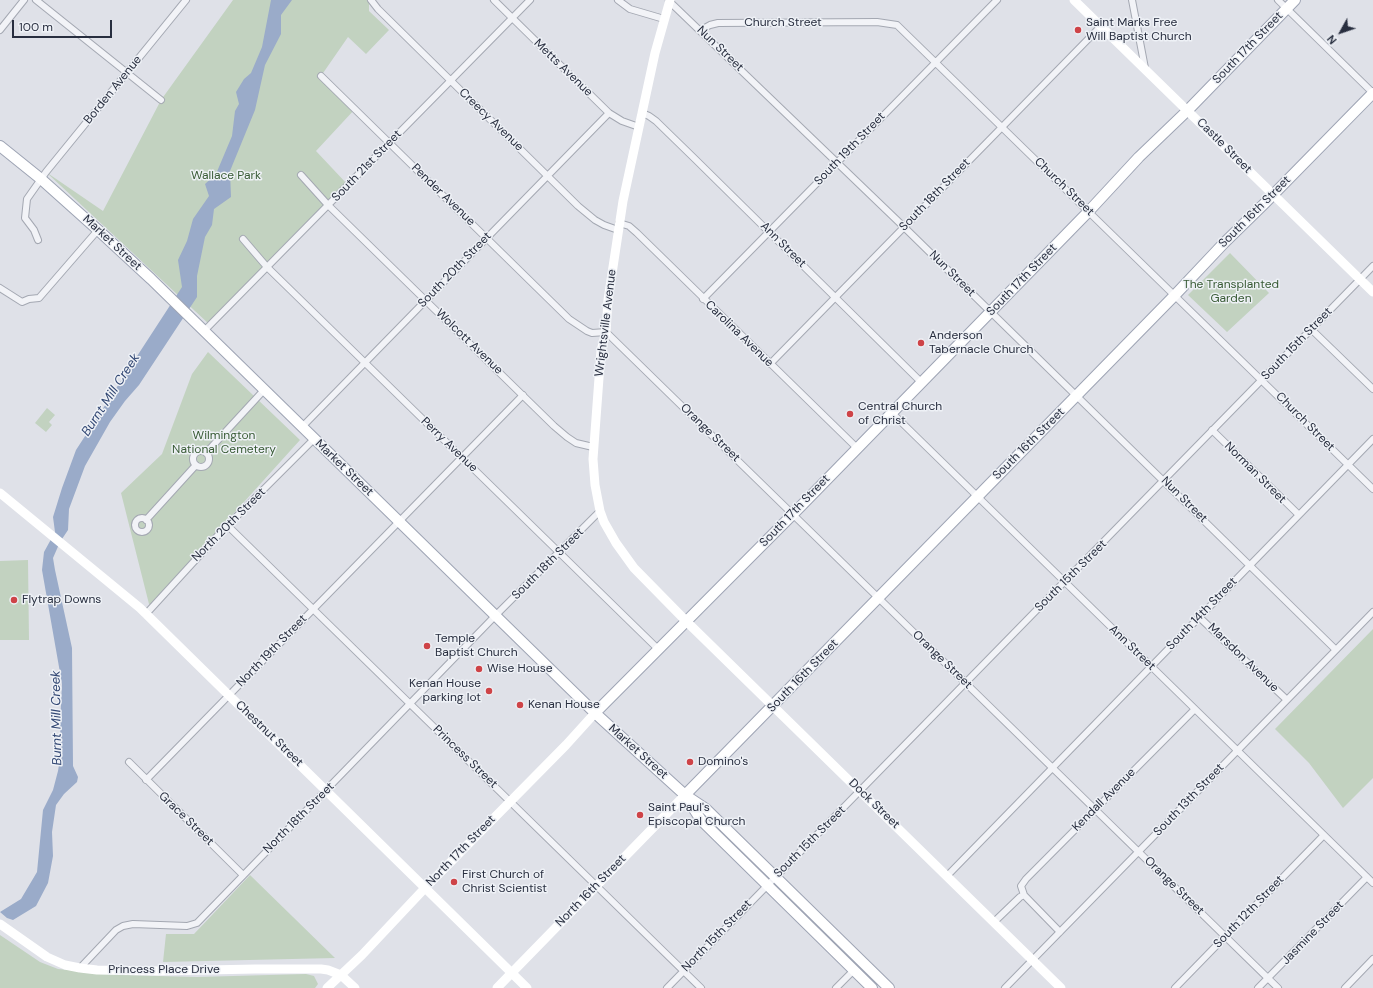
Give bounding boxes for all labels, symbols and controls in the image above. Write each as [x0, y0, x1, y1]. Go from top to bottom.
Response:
street label: South 17th Street [1210, 9, 1286, 87]
scale bar [14, 12, 114, 38]
north arrow [1321, 12, 1361, 52]
street label: Church Street [744, 16, 822, 30]
place label: Saint Marks Free Will Baptist Church [1086, 16, 1192, 44]
text: 100 m [19, 19, 53, 35]
street label: Nun Street [694, 23, 746, 75]
marker: Saint Marks Free Will Baptist Church [1073, 25, 1083, 35]
text: N [1324, 32, 1340, 47]
street label: Metts Avenue [531, 36, 595, 100]
street label: Borden Avenue [81, 53, 145, 127]
street label: Creecy Avenue [456, 86, 526, 154]
street label: South 19th Street [812, 110, 888, 188]
street label: Castle Street [1193, 115, 1255, 177]
street label: South 21st Street [329, 127, 405, 205]
street label: Church Street [1031, 155, 1097, 219]
street label: South 18th Street [897, 156, 973, 234]
street label: Pender Avenue [408, 161, 478, 229]
park label: Wallace Park [191, 169, 261, 183]
street label: South 16th Street [1216, 173, 1294, 251]
street label: Market Street [80, 212, 144, 274]
street label: Ann Street [757, 219, 809, 271]
street label: South 20th Street [415, 229, 495, 311]
street label: South 17th Street [984, 241, 1060, 319]
street label: Nun Street [926, 248, 978, 300]
street label: Wrightsville Avenue [592, 268, 620, 378]
park label: The Transplanted Garden [1183, 278, 1279, 306]
street label: Carolina Avenue [702, 298, 776, 370]
street label: South 15th Street [1259, 305, 1335, 383]
street label: Wolcott Avenue [432, 306, 506, 378]
place label: Anderson Tabernacle Church [929, 329, 1033, 357]
marker: Anderson Tabernacle Church [916, 338, 926, 348]
water label: Burnt Mill Creek [78, 351, 144, 439]
street label: Church Street [1272, 389, 1338, 455]
place label: Central Church of Christ [858, 400, 942, 428]
street label: Orange Street [677, 401, 743, 465]
street label: South 16th Street [990, 405, 1068, 483]
marker: Central Church of Christ [845, 409, 855, 419]
street label: Perry Avenue [418, 414, 480, 476]
park label: Wilmington National Cemetery [172, 429, 276, 457]
street label: Market Street [312, 437, 376, 499]
street label: Norman Street [1221, 439, 1289, 507]
street label: South 17th Street [757, 472, 833, 550]
street label: Nun Street [1158, 474, 1210, 526]
street label: North 20th Street [189, 485, 269, 565]
street label: South 18th Street [509, 525, 587, 603]
street label: South 15th Street [1032, 537, 1110, 615]
street label: South 14th Street [1164, 575, 1240, 653]
place label: Flytrap Downs [22, 593, 101, 607]
marker: Flytrap Downs [9, 595, 19, 605]
street label: North 19th Street [234, 612, 310, 690]
street label: Marsdon Avenue [1205, 621, 1281, 695]
street label: Ann Street [1106, 622, 1158, 674]
street label: Orange Street [909, 628, 975, 692]
place label: Temple Baptist Church [435, 632, 518, 660]
street label: South 16th Street [765, 637, 841, 715]
marker: Temple Baptist Church [422, 641, 432, 651]
place label: Wise House [487, 662, 553, 676]
marker: Wise House [474, 664, 484, 674]
water label: Burnt Mill Creek [48, 670, 66, 766]
place label: Kenan House parking lot [409, 677, 481, 705]
marker: Kenan House parking lot [484, 686, 494, 696]
street label: Chestnut Street [232, 698, 306, 770]
place label: Kenan House [528, 698, 600, 712]
marker: Kenan House [515, 700, 525, 710]
street label: Market Street [605, 721, 671, 783]
street label: Princess Street [430, 723, 500, 791]
place label: Domino's [698, 755, 748, 769]
marker: Domino's [685, 757, 695, 767]
street label: South 13th Street [1151, 761, 1227, 839]
street label: Kendall Avenue [1069, 765, 1139, 835]
street label: Dock Street [845, 776, 903, 832]
street label: North 18th Street [261, 780, 337, 856]
street label: Grace Street [155, 789, 217, 849]
place label: Saint Paul's Episcopal Church [648, 801, 745, 829]
street label: South 15th Street [771, 803, 849, 881]
marker: Saint Paul's Episcopal Church [635, 810, 645, 820]
street label: North 17th Street [423, 812, 499, 890]
street label: North 16th Street [553, 852, 629, 930]
street label: Orange Street [1141, 854, 1207, 918]
place label: First Church of Christ Scientist [462, 868, 547, 896]
street label: South 12th Street [1211, 873, 1287, 951]
marker: First Church of Christ Scientist [449, 877, 459, 887]
street label: North 15th Street [679, 897, 755, 975]
street label: Jasmine Street [1279, 898, 1347, 968]
street label: Princess Place Drive [108, 963, 220, 977]

